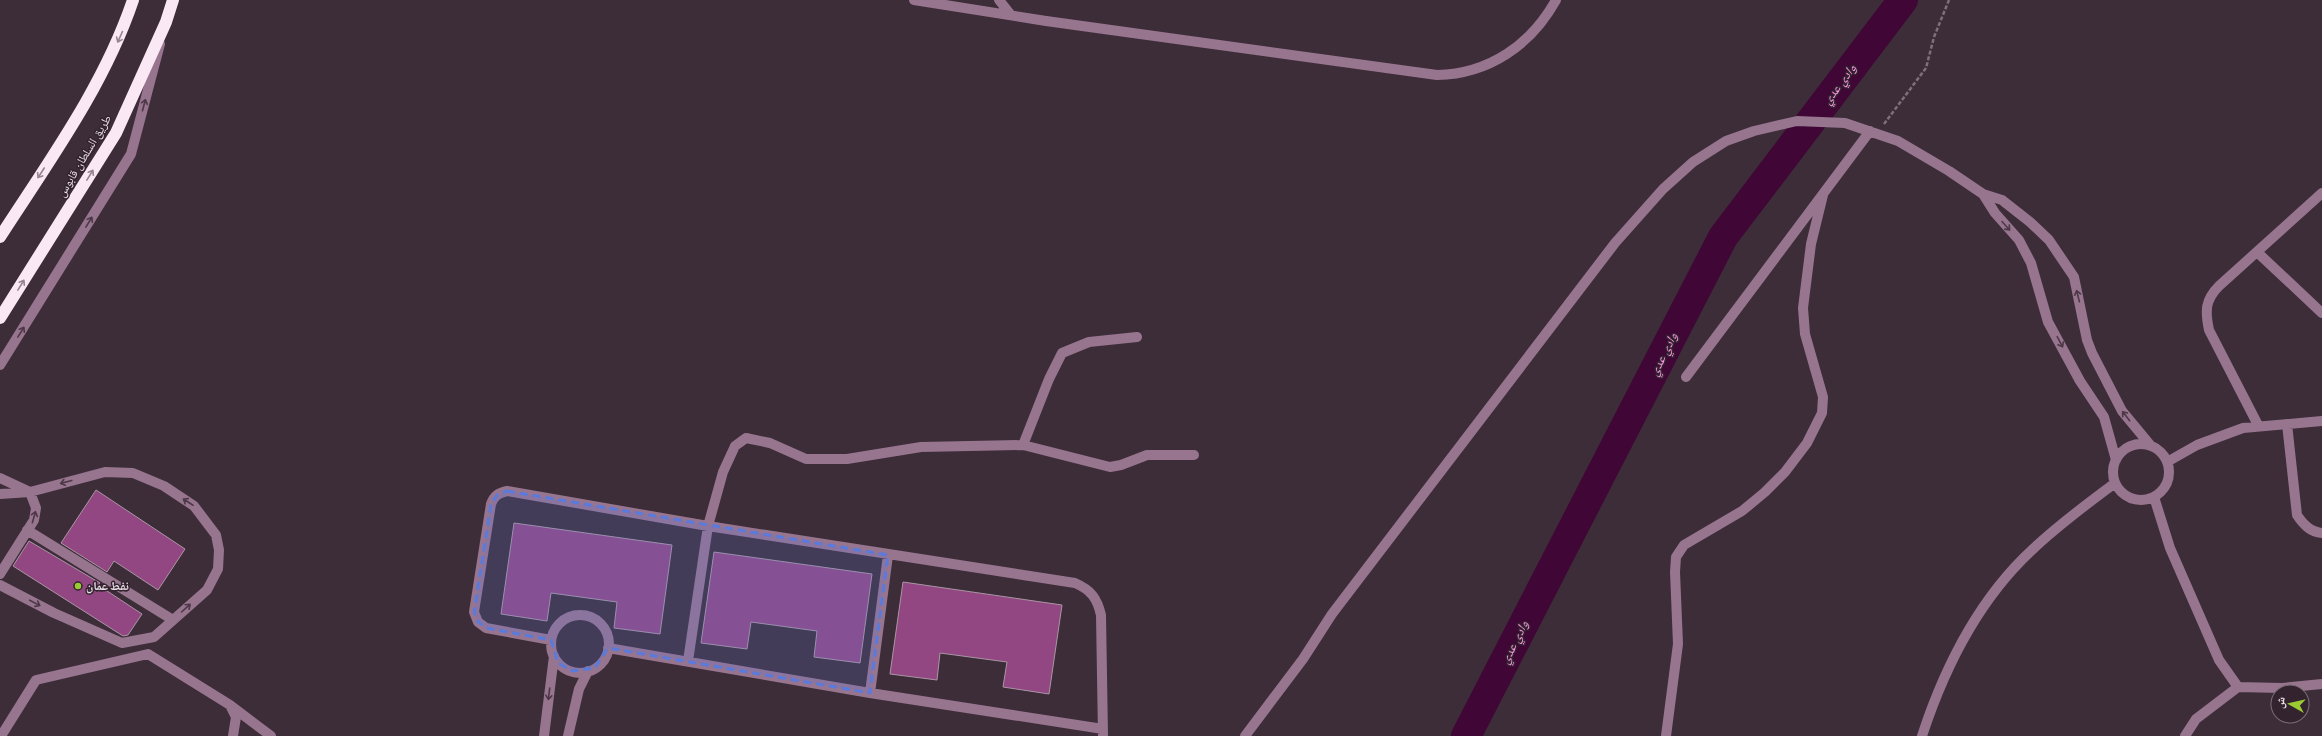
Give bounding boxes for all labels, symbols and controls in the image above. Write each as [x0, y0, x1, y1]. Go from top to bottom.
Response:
one-way arrow [115, 30, 123, 42]
water label: وادي عدي [1819, 61, 1862, 109]
one-way arrow [141, 99, 148, 112]
street label: طريق السلطان قابوس [54, 112, 114, 200]
one-way arrow [36, 168, 45, 179]
one-way arrow [86, 170, 94, 181]
one-way arrow [86, 216, 94, 228]
one-way arrow [2002, 220, 2011, 231]
one-way arrow [17, 280, 25, 291]
one-way arrow [2074, 290, 2082, 303]
one-way arrow [17, 326, 25, 338]
water label: وادي عدي [1646, 330, 1683, 380]
one-way arrow [2056, 336, 2064, 348]
one-way arrow [2121, 411, 2130, 422]
one-way arrow [60, 479, 73, 486]
one-way arrow [182, 497, 194, 505]
one-way arrow [30, 510, 38, 523]
place label: نفط عمان [86, 579, 129, 594]
marker: نفط عمان [73, 581, 83, 591]
one-way arrow [28, 599, 40, 607]
one-way arrow [181, 604, 191, 613]
water label: وادي عدي [1497, 618, 1534, 668]
north arrow [2270, 684, 2310, 724]
one-way arrow [545, 687, 553, 700]
text: ش [2273, 696, 2289, 710]

